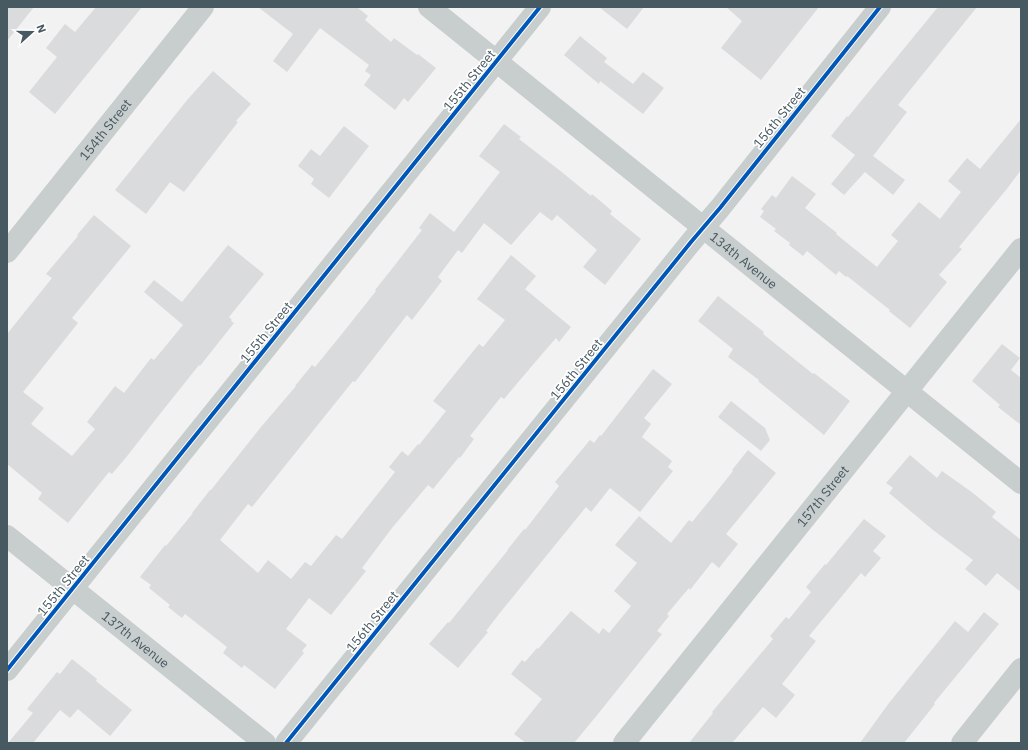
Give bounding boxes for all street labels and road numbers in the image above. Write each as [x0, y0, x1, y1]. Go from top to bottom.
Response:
street label: 155th Street [439, 46, 499, 114]
street label: 156th Street [749, 83, 809, 151]
street label: 154th Street [76, 95, 135, 164]
street label: 134th Avenue [706, 228, 781, 293]
street label: 155th Street [236, 298, 296, 366]
street label: 156th Street [546, 335, 606, 403]
street label: 157th Street [793, 462, 853, 530]
street label: 155th Street [33, 551, 93, 619]
street label: 156th Street [342, 587, 402, 655]
street label: 137th Avenue [98, 607, 173, 672]

